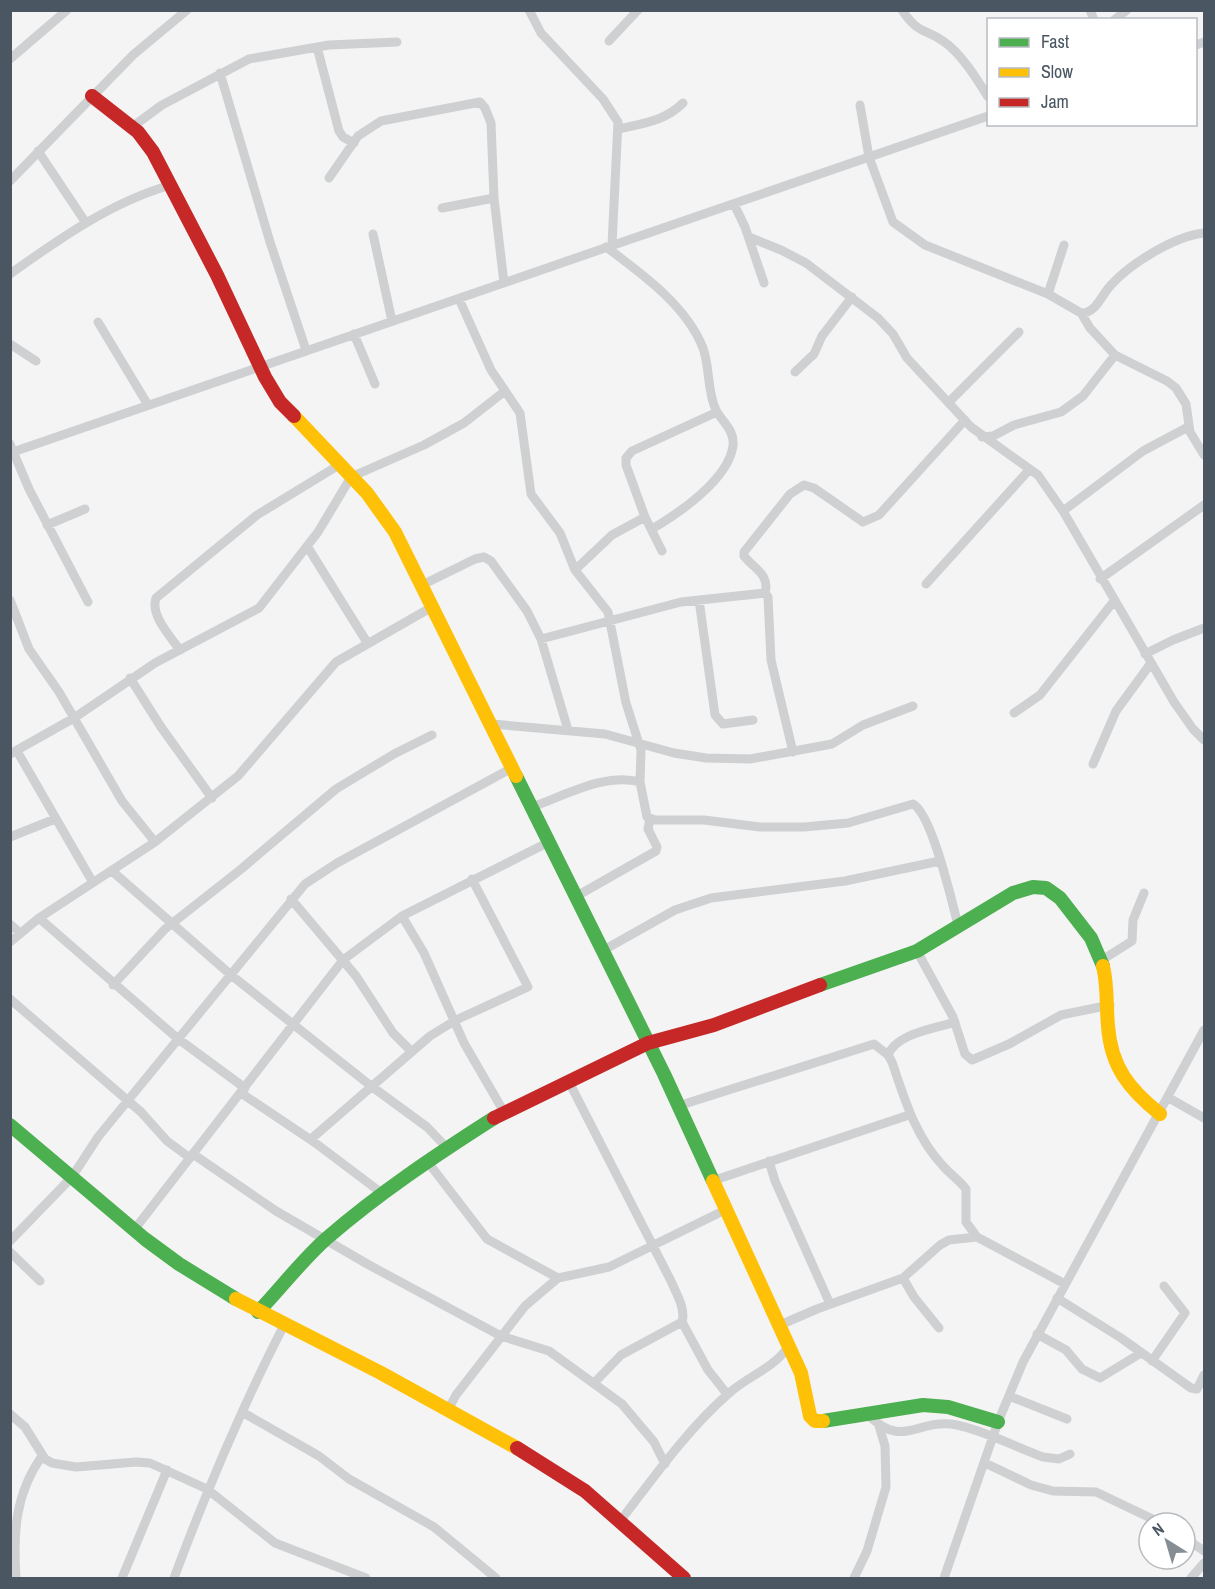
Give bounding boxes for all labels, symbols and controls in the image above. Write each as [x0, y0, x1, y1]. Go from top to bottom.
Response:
legend [987, 18, 1197, 126]
text: Fast [1041, 29, 1069, 54]
text: Slow [1041, 59, 1073, 84]
text: Jam [1041, 89, 1069, 114]
north arrow [1137, 1511, 1197, 1571]
text: N [1148, 1517, 1168, 1541]

